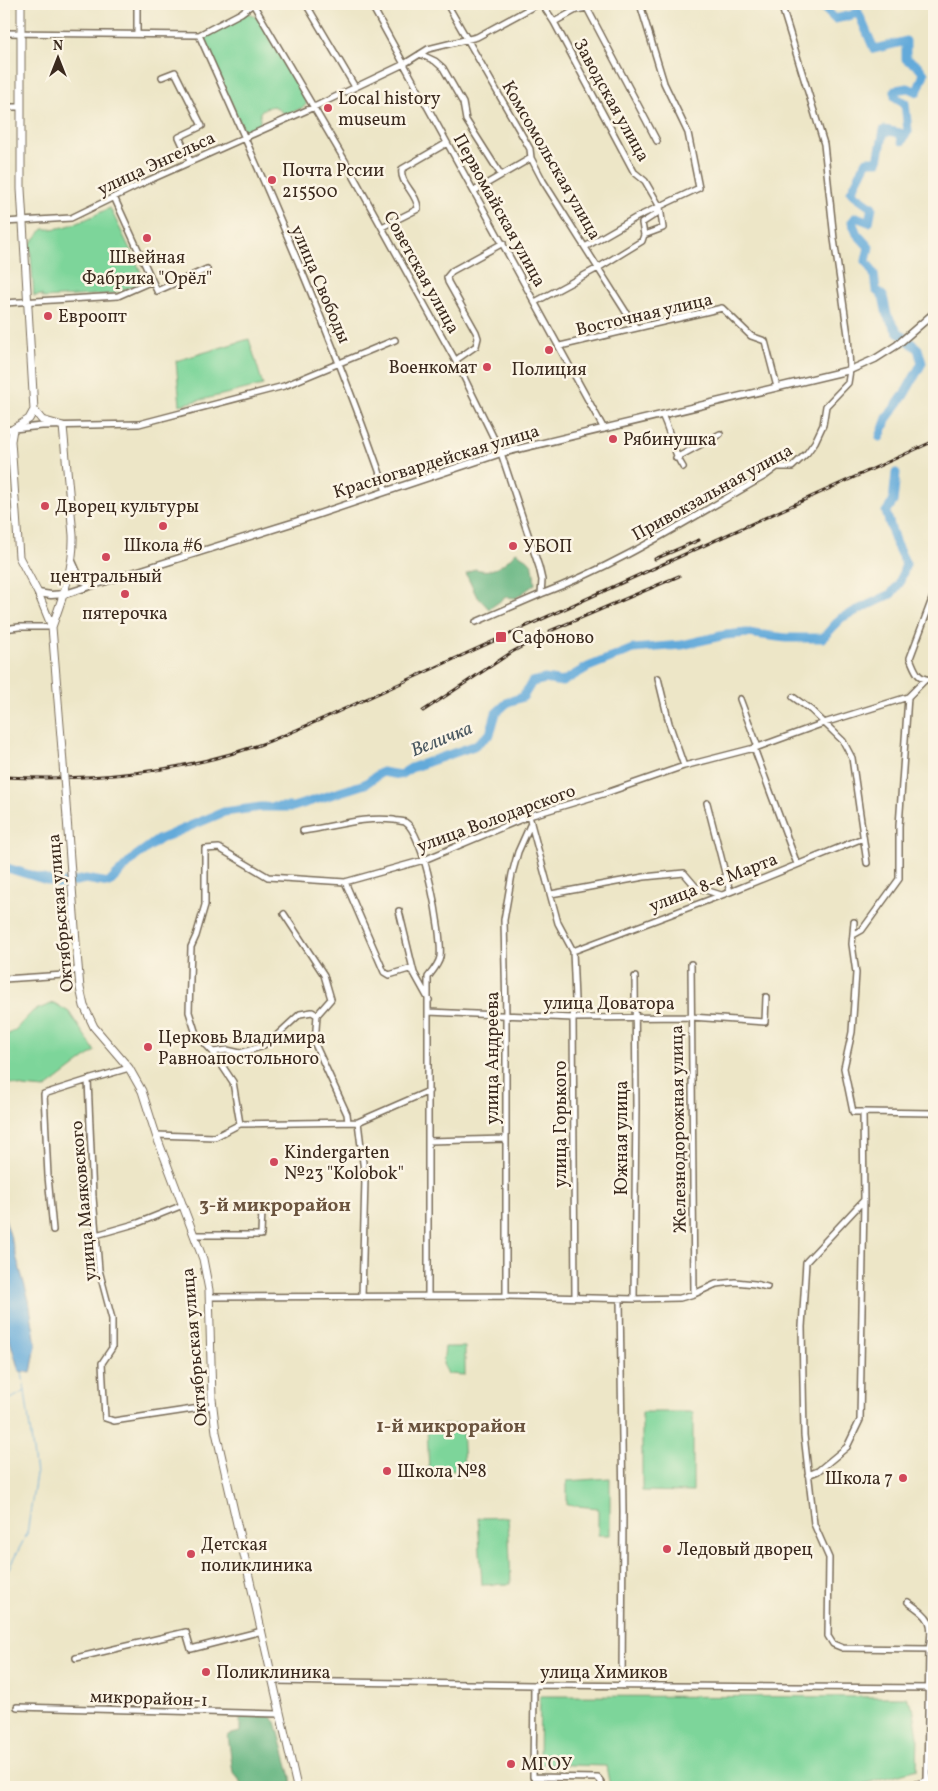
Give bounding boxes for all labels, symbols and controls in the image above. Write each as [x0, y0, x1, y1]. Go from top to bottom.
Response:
north arrow [32, 32, 82, 82]
street label: Заводская улица [566, 35, 655, 167]
text: N [53, 37, 63, 56]
street label: Комсомольская улица [495, 77, 607, 245]
place label: Local history museum [338, 87, 441, 133]
marker: Local history museum [322, 102, 334, 114]
street label: улица Энгельса [94, 126, 220, 203]
street label: Первомайская улица [446, 129, 551, 292]
place label: Почта Рссии 215500 [282, 159, 384, 205]
marker: Почта Рссии 215500 [266, 174, 278, 186]
street label: Советская улица [377, 207, 465, 339]
street label: улица Свободы [283, 222, 356, 348]
marker: Швейная Фабрика "Орёл" [141, 232, 153, 244]
place label: Швейная Фабрика "Орёл" [82, 246, 212, 292]
street label: Восточная улица [573, 288, 715, 343]
place label: Евроопт [58, 305, 127, 330]
marker: Евроопт [42, 310, 54, 322]
marker: Полиция [543, 344, 555, 356]
place label: Военкомат [389, 356, 477, 381]
place label: Полиция [511, 358, 587, 383]
marker: Военкомат [481, 361, 493, 373]
street label: Красногвардейская улица [330, 419, 543, 506]
place label: Рябинушка [623, 428, 716, 453]
marker: Рябинушка [607, 433, 619, 445]
street label: Привокзальная улица [628, 439, 798, 548]
place label: Дворец культуры [55, 495, 199, 520]
marker: Дворец культуры [39, 500, 51, 512]
marker: Школа #6 [157, 520, 169, 532]
place label: Школа #6 [123, 534, 203, 559]
place label: УБОП [523, 535, 572, 560]
marker: УБОП [507, 540, 519, 552]
marker: центральный [100, 551, 112, 563]
place label: центральный [50, 565, 162, 590]
marker: пятерочка [119, 588, 131, 600]
place label: пятерочка [82, 602, 168, 627]
place label: Сафоново [512, 626, 594, 651]
marker: Сафоново [494, 630, 508, 644]
water label: Величка [407, 716, 477, 764]
street label: улица Володарского [414, 779, 579, 860]
street label: Октябрьская улица [42, 833, 81, 993]
street label: улица 8-е Марта [646, 847, 781, 919]
street label: улица Андреева [481, 991, 506, 1125]
street label: улица Доватора [543, 992, 675, 1017]
street label: Железнодорожная улица [665, 1025, 694, 1233]
place label: Церковь Владимира Равноапостольного [158, 1026, 326, 1072]
marker: Церковь Владимира Равноапостольного [142, 1041, 154, 1053]
street label: улица Горького [549, 1060, 574, 1188]
street label: Южная улица [610, 1080, 635, 1196]
street label: улица Маяковского [65, 1120, 104, 1282]
place label: Kindergarten №23 "Kolobok" [284, 1141, 404, 1187]
marker: Kindergarten №23 "Kolobok" [268, 1156, 280, 1168]
district label: 3-й микрорайон [199, 1193, 351, 1219]
street label: Октябрьская улица [176, 1267, 215, 1427]
district label: 1-й микрорайон [376, 1414, 526, 1440]
place label: Школа №8 [397, 1460, 487, 1485]
marker: Школа №8 [381, 1465, 393, 1477]
place label: Школа 7 [825, 1467, 893, 1492]
marker: Школа 7 [897, 1472, 909, 1484]
place label: Детская поликлиника [201, 1533, 313, 1579]
place label: Ледовый дворец [677, 1538, 813, 1563]
marker: Ледовый дворец [661, 1543, 673, 1555]
marker: Детская поликлиника [185, 1548, 197, 1560]
place label: Поликлиника [216, 1661, 331, 1686]
street label: улица Химиков [540, 1661, 668, 1686]
marker: Поликлиника [200, 1666, 212, 1678]
street label: микрорайон-1 [90, 1685, 208, 1714]
place label: МГОУ [521, 1753, 573, 1778]
marker: МГОУ [505, 1758, 517, 1770]

